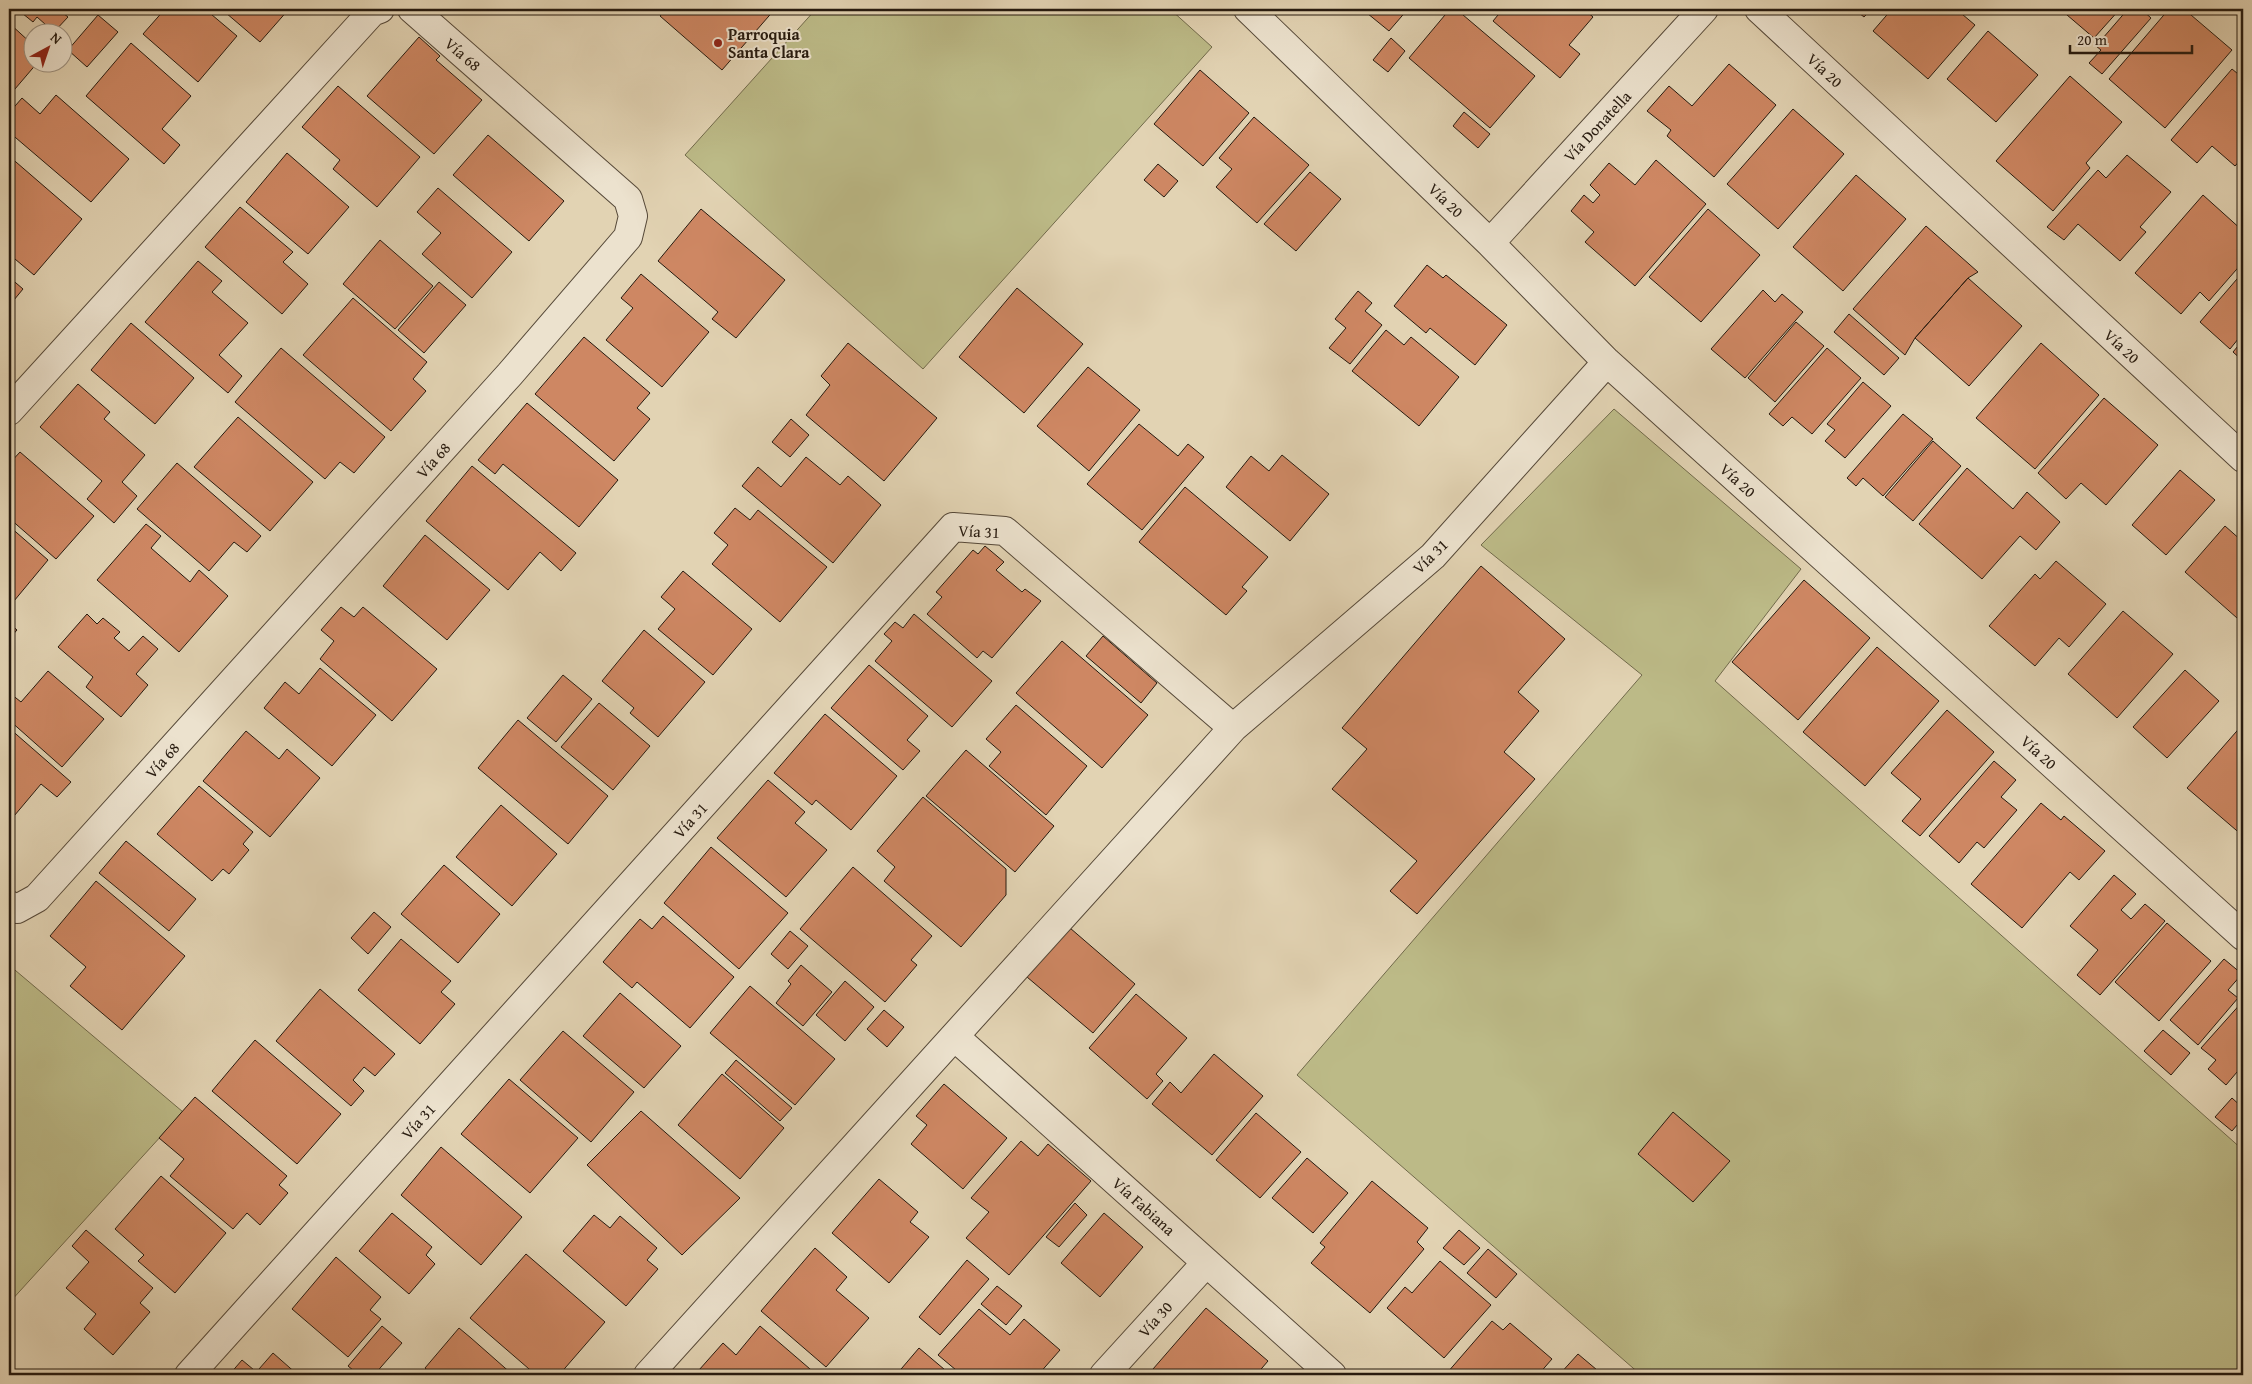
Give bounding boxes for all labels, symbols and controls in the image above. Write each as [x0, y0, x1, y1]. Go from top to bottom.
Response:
north arrow [22, 22, 72, 72]
place label: Parroquia Santa Clara [728, 22, 810, 64]
scale bar [2070, 22, 2192, 54]
text: N [46, 27, 67, 49]
text: 20 m [2077, 29, 2108, 50]
street label: Vía 68 [439, 31, 487, 77]
marker: Parroquia Santa Clara [712, 37, 724, 49]
street label: Vía 20 [1802, 47, 1849, 93]
street label: Vía Donatella [1557, 85, 1637, 167]
street label: Vía 20 [1423, 177, 1469, 223]
street label: Vía 20 [2099, 323, 2146, 369]
street label: Vía 68 [410, 436, 456, 483]
street label: Vía 20 [1715, 457, 1762, 503]
street label: Vía 31 [958, 518, 1000, 544]
street label: Vía 31 [1407, 533, 1453, 579]
street label: Vía 20 [2016, 729, 2063, 775]
street label: Vía 68 [139, 736, 185, 783]
street label: Vía 31 [667, 797, 713, 843]
street label: Vía 31 [395, 1098, 441, 1144]
street label: Vía Fabiana [1107, 1171, 1181, 1241]
street label: Vía 30 [1132, 1295, 1178, 1342]

